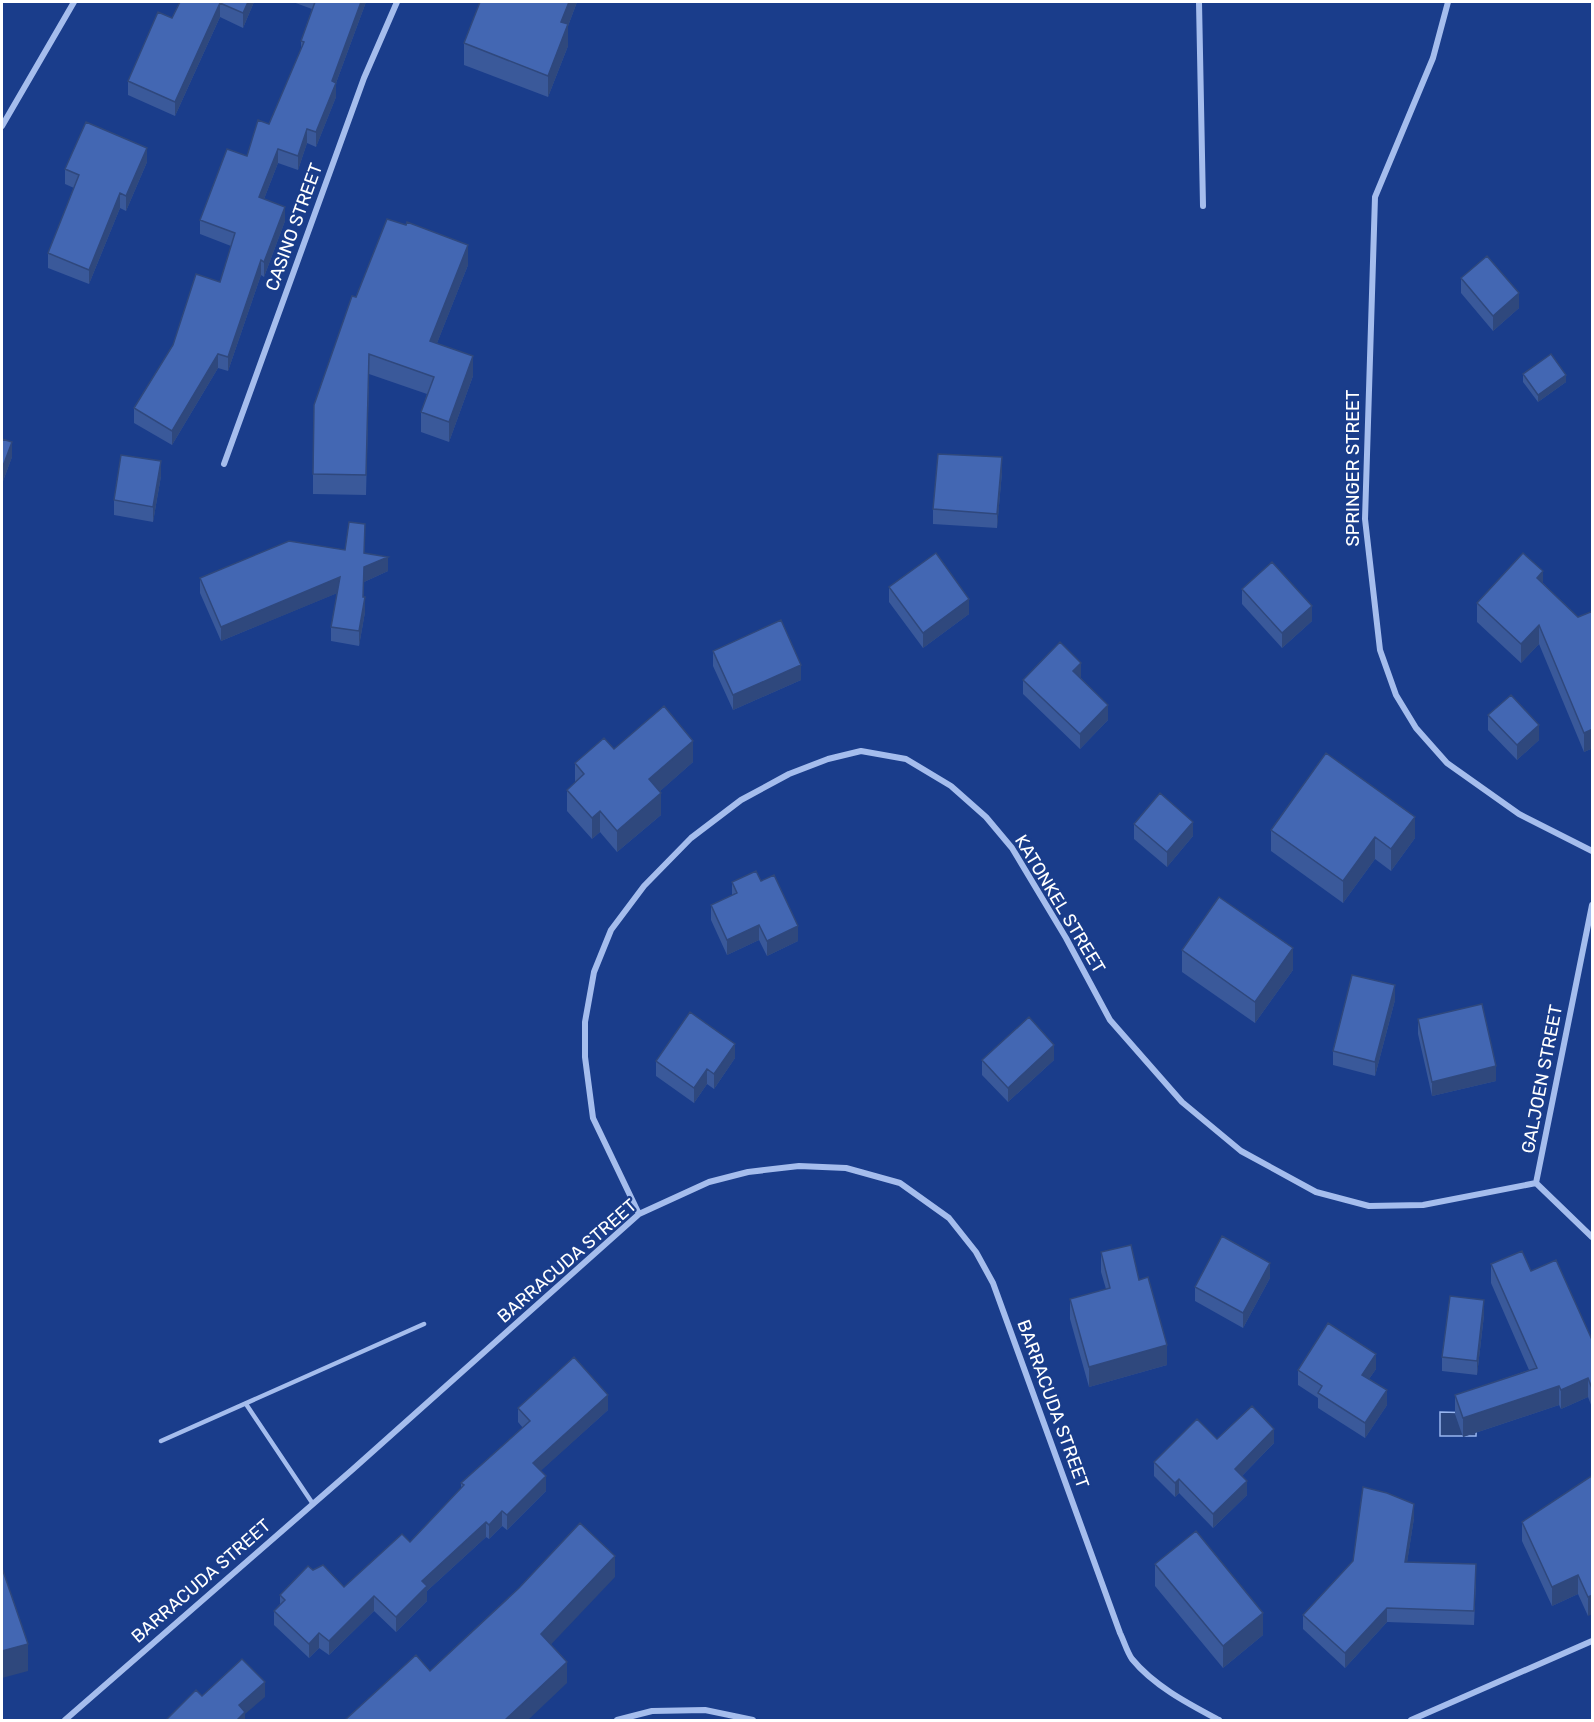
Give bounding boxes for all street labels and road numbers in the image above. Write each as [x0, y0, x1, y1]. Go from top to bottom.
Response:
street label: CASINO STREET [261, 160, 327, 294]
street label: SPRINGER STREET [1342, 390, 1364, 546]
street label: KATONKEL STREET [1010, 831, 1110, 977]
street label: GALJOEN STREET [1517, 1003, 1567, 1155]
street label: BARRACUDA STREET [493, 1194, 641, 1328]
street label: BARRACUDA STREET [1012, 1317, 1094, 1491]
street label: BARRACUDA STREET [127, 1514, 275, 1648]

